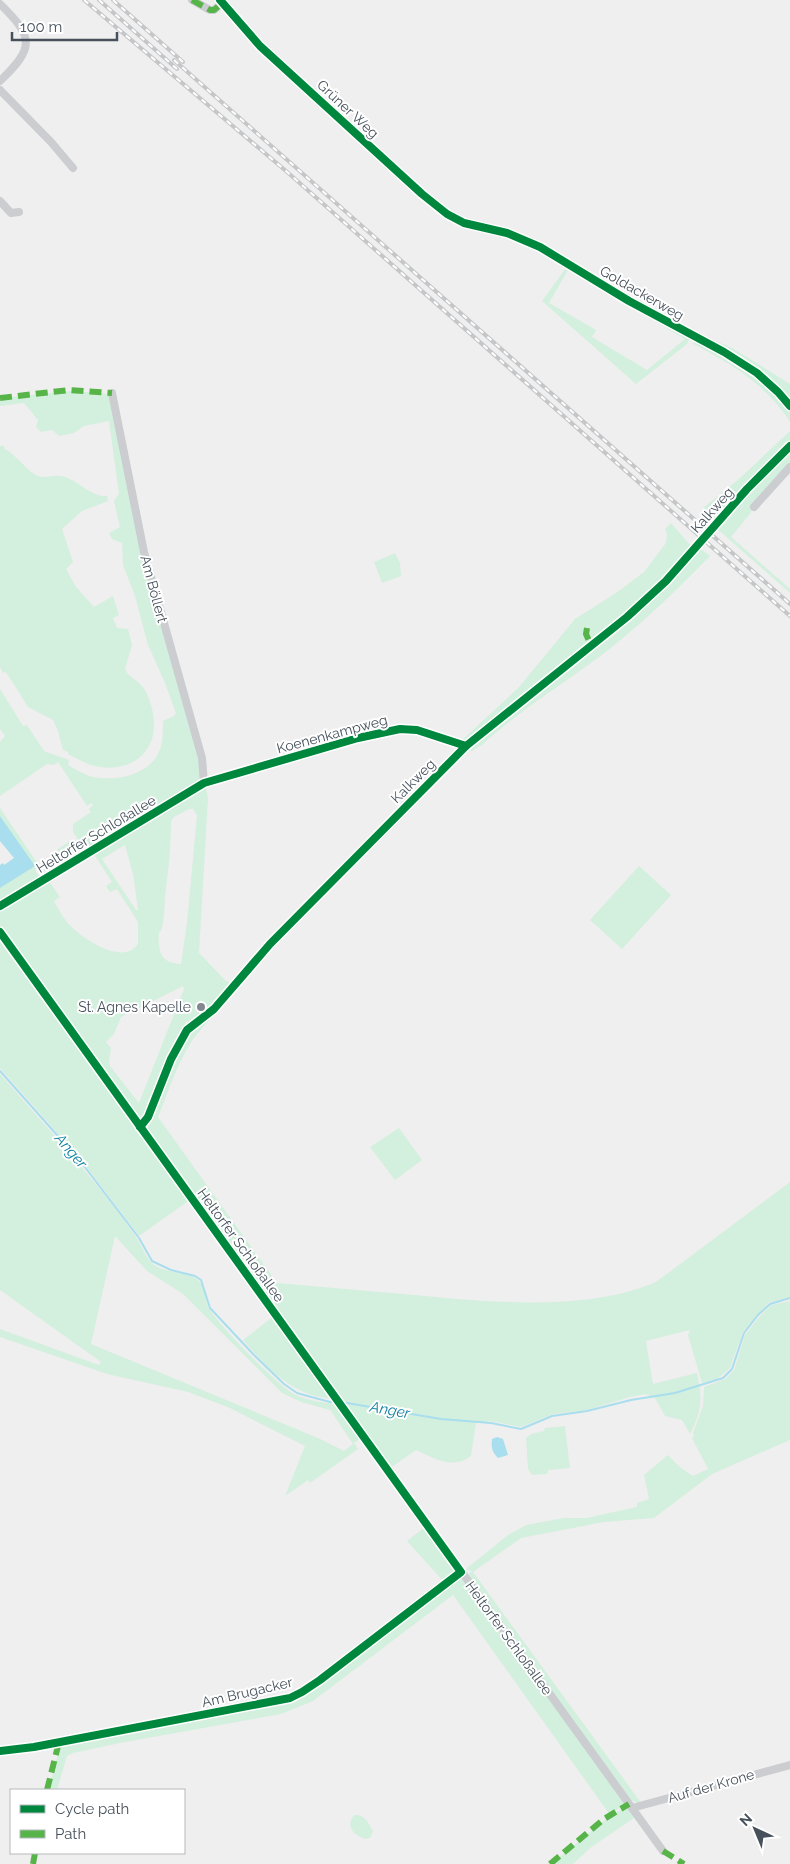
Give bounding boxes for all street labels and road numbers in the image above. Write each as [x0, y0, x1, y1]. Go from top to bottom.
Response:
street label: Grüner Weg [314, 77, 382, 141]
street label: Goldackerweg [597, 262, 687, 324]
street label: Kalkweg [687, 484, 737, 536]
street label: Am Böllert [137, 554, 171, 625]
street label: Koenenkampweg [275, 712, 389, 756]
street label: Kalkweg [388, 756, 438, 806]
street label: Heltorfer Schloßallee [33, 792, 159, 876]
street label: Heltorfer Schloßallee [194, 1185, 288, 1305]
street label: Heltorfer Schloßallee [462, 1578, 556, 1698]
street label: Am Brugacker [200, 1674, 294, 1710]
street label: Auf der Krone [666, 1766, 756, 1806]

